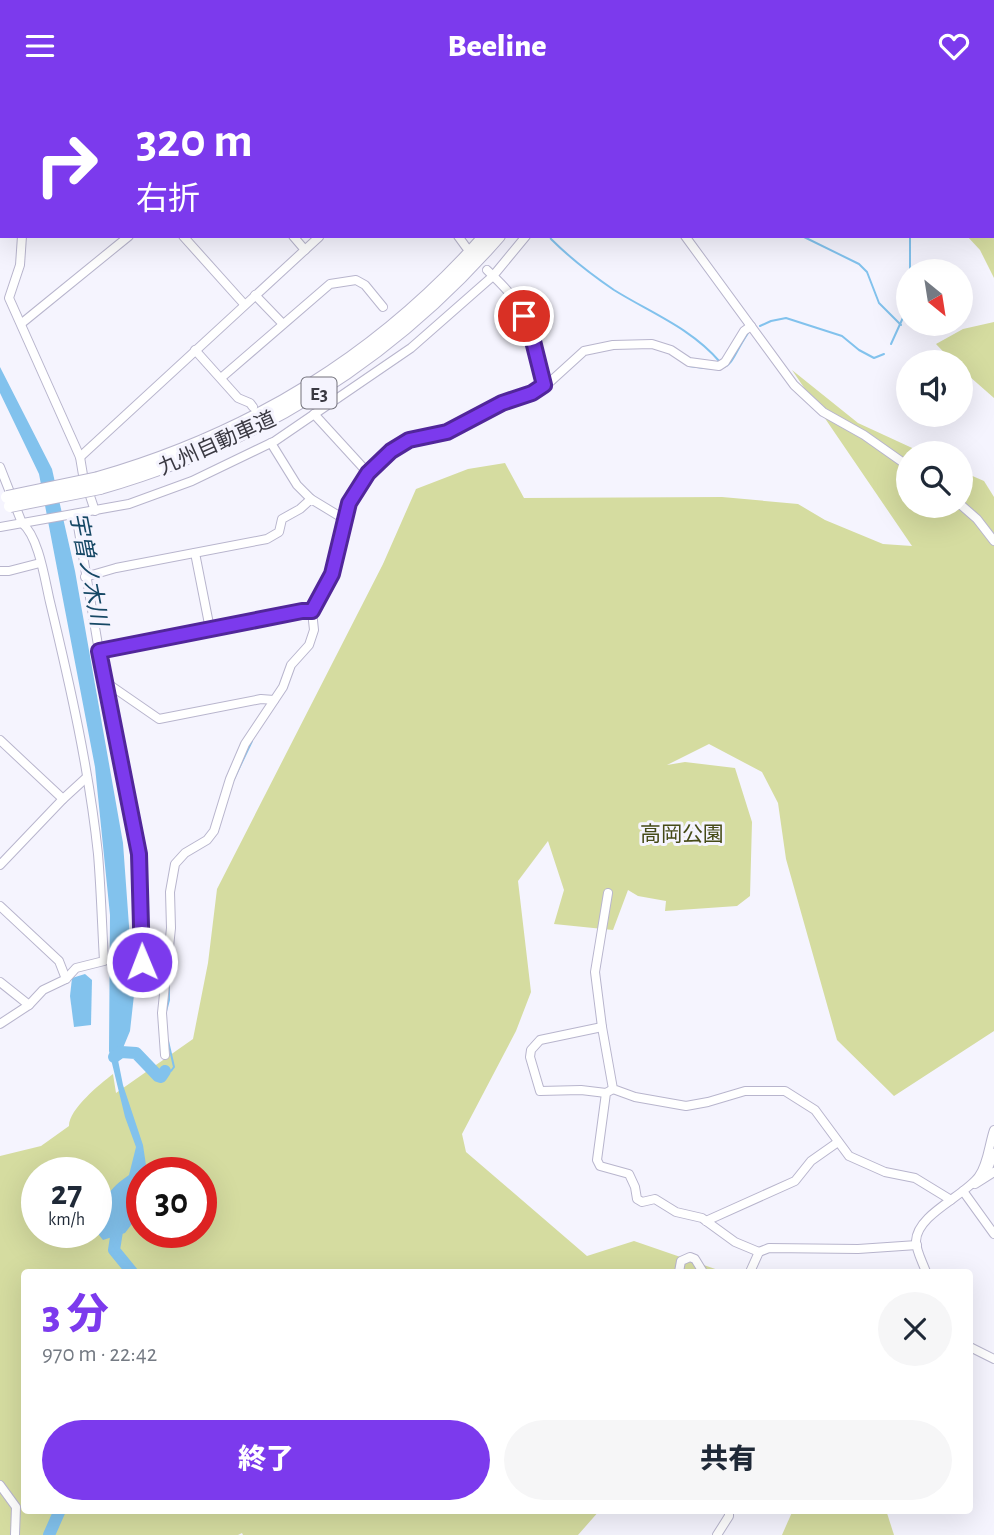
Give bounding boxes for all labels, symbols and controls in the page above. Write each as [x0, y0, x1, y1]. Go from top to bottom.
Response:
icon: menu [21, 27, 59, 65]
icon: heart [935, 27, 973, 65]
text: Beeline [447, 30, 547, 62]
text: 320 m [136, 117, 253, 166]
icon: right [21, 119, 112, 210]
text: 右折 [136, 183, 200, 215]
north arrow [896, 259, 973, 336]
map controls [896, 259, 973, 518]
pin [494, 286, 554, 346]
icon: arrive [505, 297, 543, 335]
button: sound [896, 350, 973, 427]
road number: E3 [302, 377, 336, 409]
street label: 九州自動車道 [155, 407, 279, 479]
button: search [896, 441, 973, 518]
water label: 宇曽ノ木川 [65, 510, 112, 631]
park label: 高岡公園 [640, 823, 724, 845]
position arrow [105, 925, 179, 999]
speed limit sign: 30 [126, 1157, 217, 1248]
text: 27 [51, 1176, 82, 1211]
text: km/h [48, 1211, 85, 1229]
button: close [878, 1292, 952, 1366]
text: 3 分 [42, 1294, 109, 1336]
text: 970 m · 22:42 [42, 1343, 157, 1366]
button: 終了 [42, 1420, 490, 1500]
button: 共有 [504, 1420, 952, 1500]

